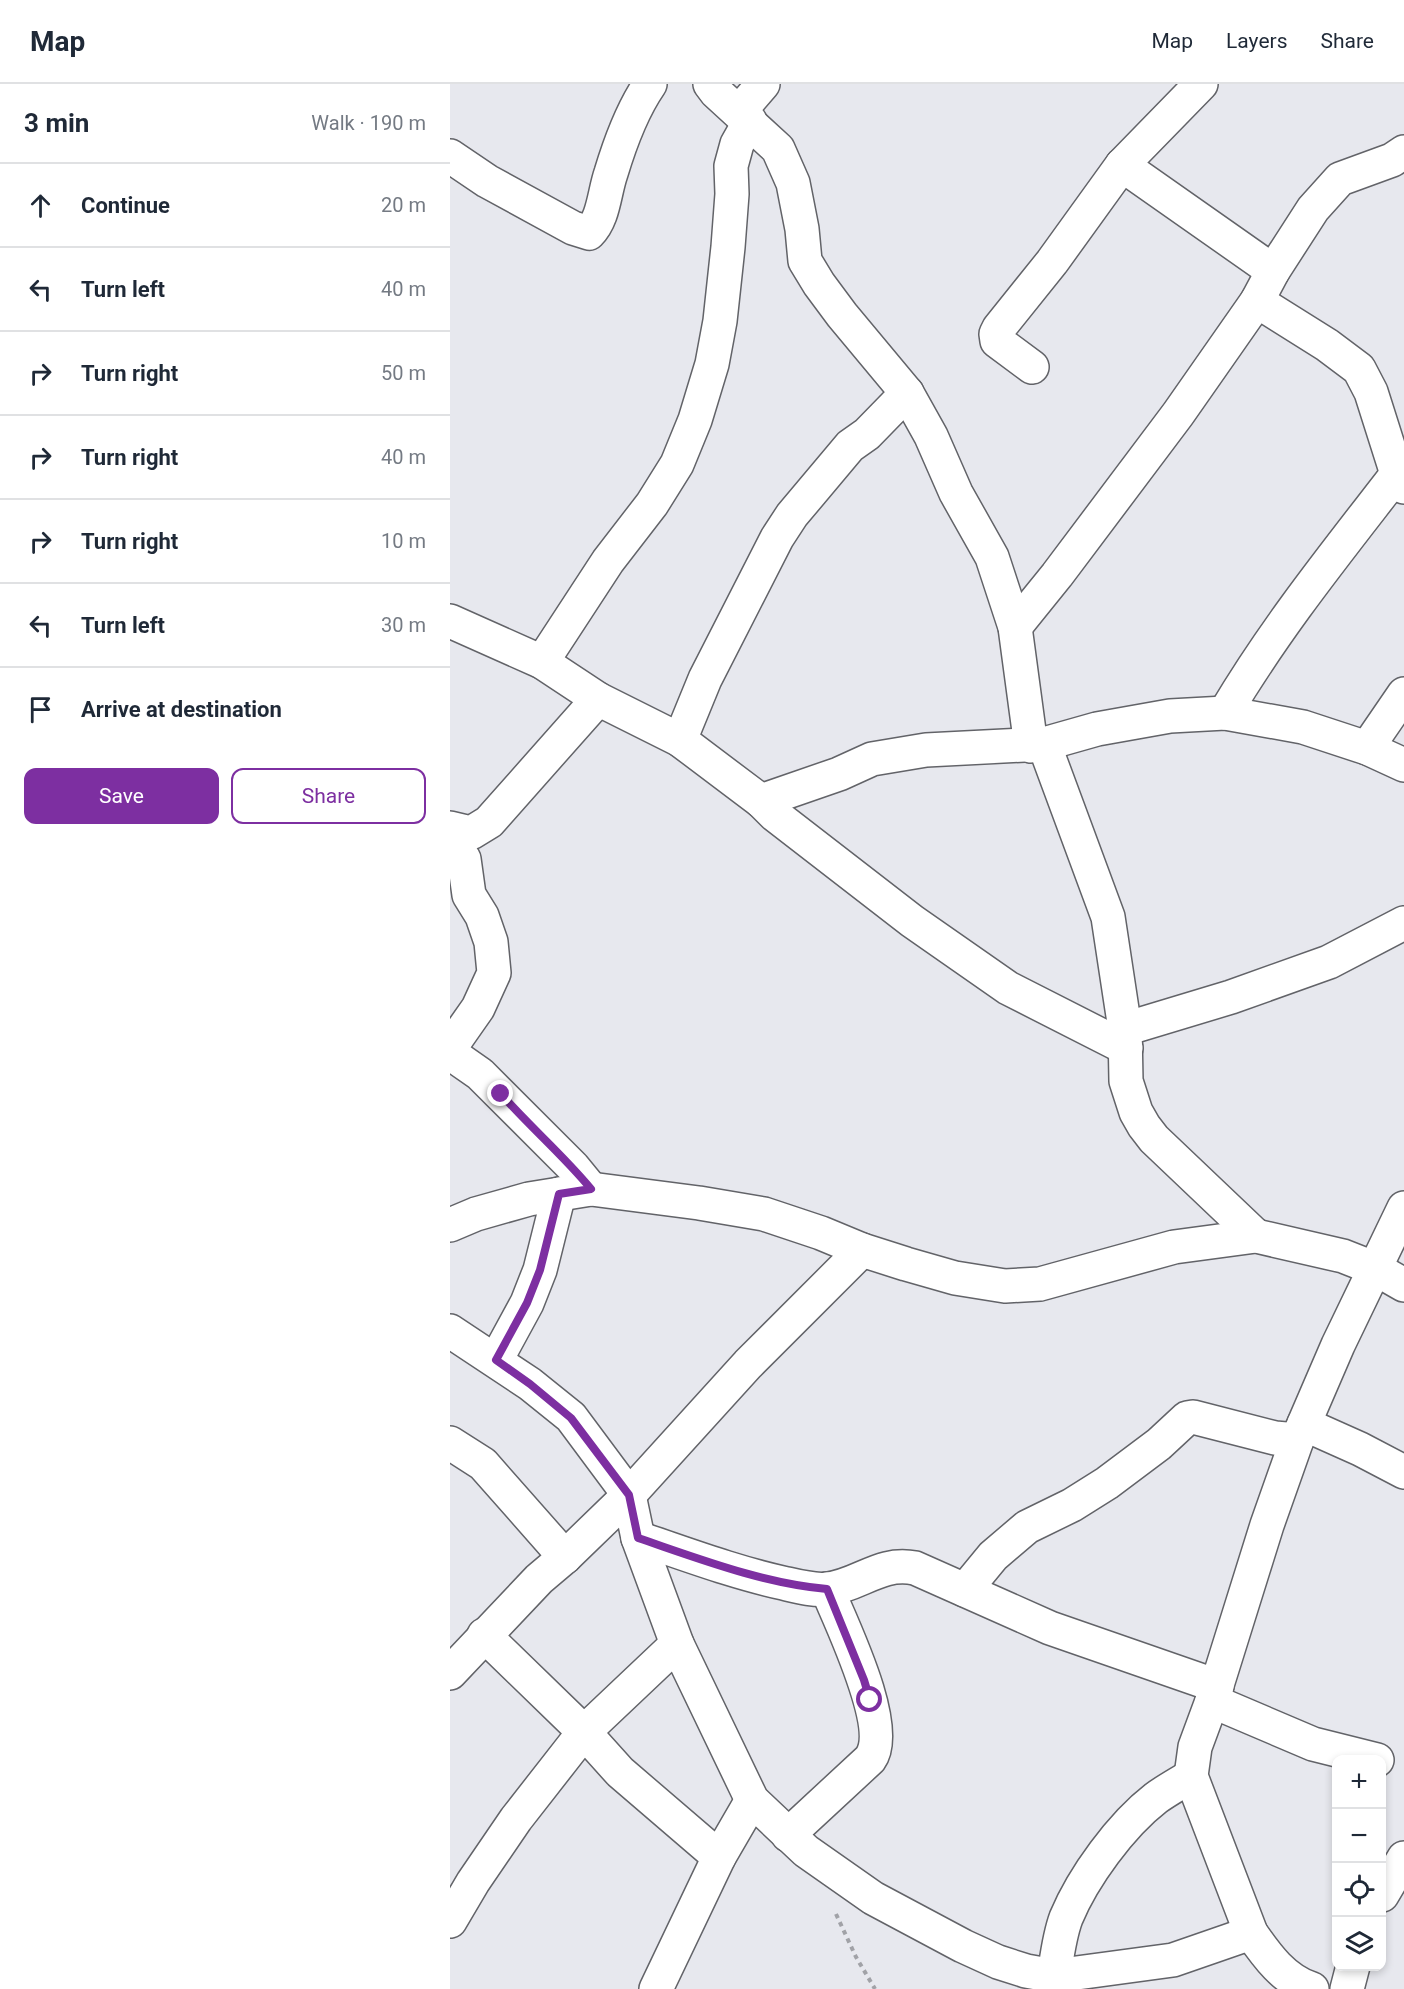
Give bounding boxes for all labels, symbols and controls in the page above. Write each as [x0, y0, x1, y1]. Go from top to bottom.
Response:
text: Map [30, 25, 85, 58]
text: Map [1151, 29, 1193, 53]
text: Layers [1226, 29, 1287, 53]
text: Share [1320, 29, 1374, 53]
text: 3 min [24, 108, 89, 138]
text: Walk · 190 m [311, 111, 426, 135]
icon: ahead [24, 189, 57, 222]
text: Continue [81, 193, 170, 218]
text: 20 m [381, 193, 426, 217]
icon: left [24, 273, 57, 306]
text: Turn left [81, 277, 165, 302]
text: 40 m [381, 277, 426, 301]
icon: right [24, 357, 57, 390]
text: Turn right [81, 361, 178, 386]
text: 50 m [381, 361, 426, 385]
icon: right [24, 441, 57, 474]
text: Turn right [81, 445, 178, 470]
text: 40 m [381, 445, 426, 469]
icon: right [24, 525, 57, 558]
text: Turn right [81, 529, 178, 554]
text: 10 m [381, 529, 426, 553]
icon: left [24, 609, 57, 642]
text: Turn left [81, 613, 165, 638]
text: 30 m [381, 613, 426, 637]
icon: arrive [24, 693, 57, 726]
text: Arrive at destination [81, 697, 282, 722]
button: Save [24, 768, 219, 824]
button: Share [231, 768, 426, 824]
route end [487, 1080, 513, 1106]
route start [856, 1686, 882, 1712]
map controls [1332, 1755, 1386, 1971]
button: + [1332, 1755, 1386, 1809]
button: − [1332, 1809, 1386, 1863]
button: locate [1332, 1863, 1386, 1917]
button: layers [1332, 1917, 1386, 1971]

